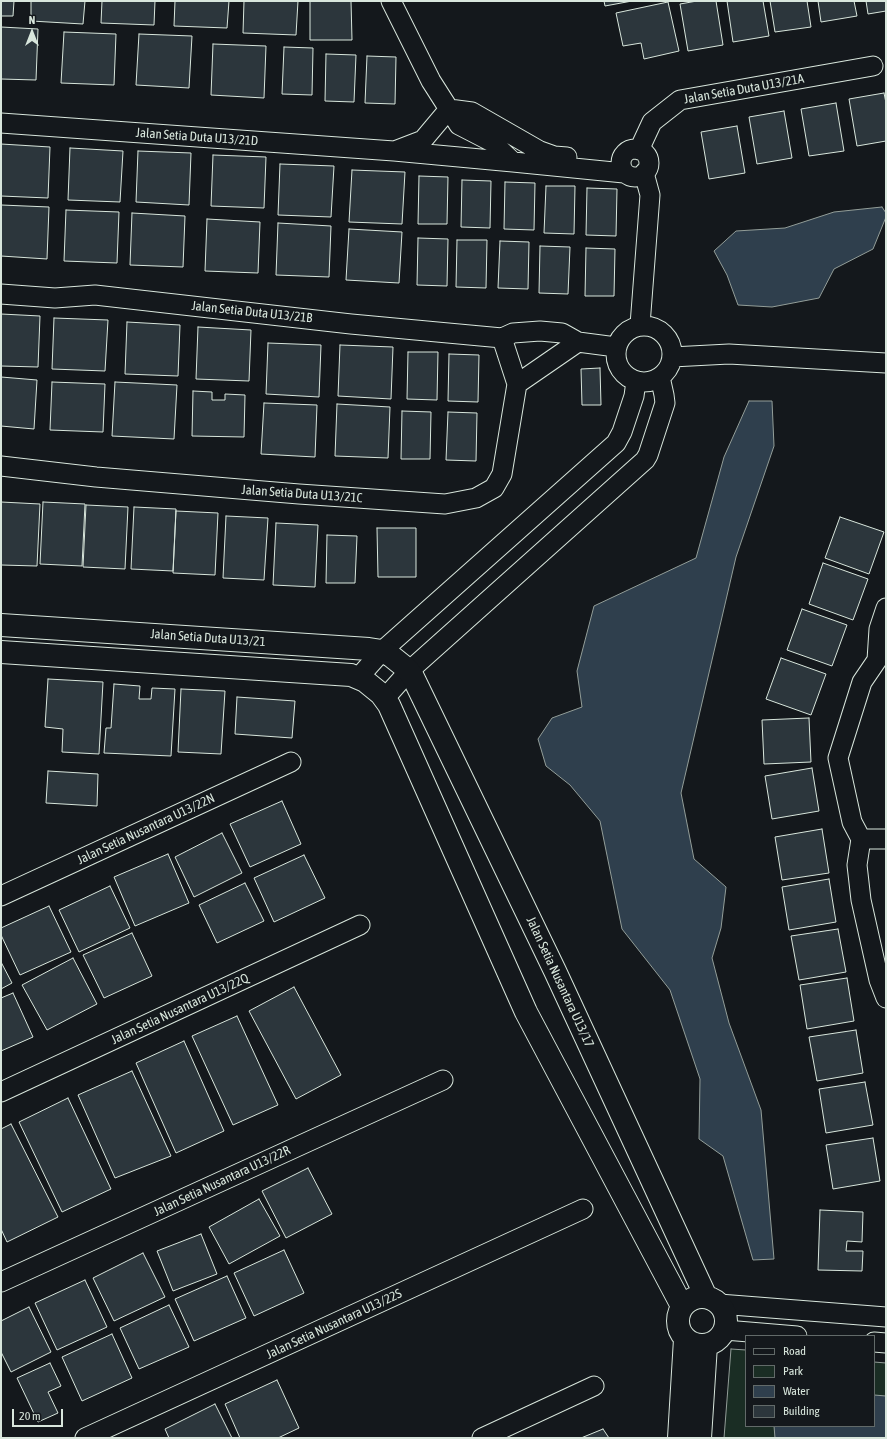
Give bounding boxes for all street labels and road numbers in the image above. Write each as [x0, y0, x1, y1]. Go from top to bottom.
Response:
street label: Jalan Setia Duta U13/21A [683, 71, 805, 107]
street label: Jalan Setia Duta U13/21D [135, 125, 259, 149]
street label: Jalan Setia Duta U13/21B [191, 298, 313, 326]
street label: Jalan Setia Duta U13/21C [241, 482, 363, 506]
street label: Jalan Setia Duta U13/21 [150, 626, 266, 650]
street label: Jalan Setia Nusantara U13/22N [75, 790, 217, 868]
street label: Jalan Setia Nusantara U13/17 [523, 914, 597, 1050]
street label: Jalan Setia Nusantara U13/22Q [109, 970, 251, 1048]
street label: Jalan Setia Nusantara U13/22R [151, 1142, 293, 1220]
street label: Jalan Setia Nusantara U13/22S [264, 1286, 404, 1362]

